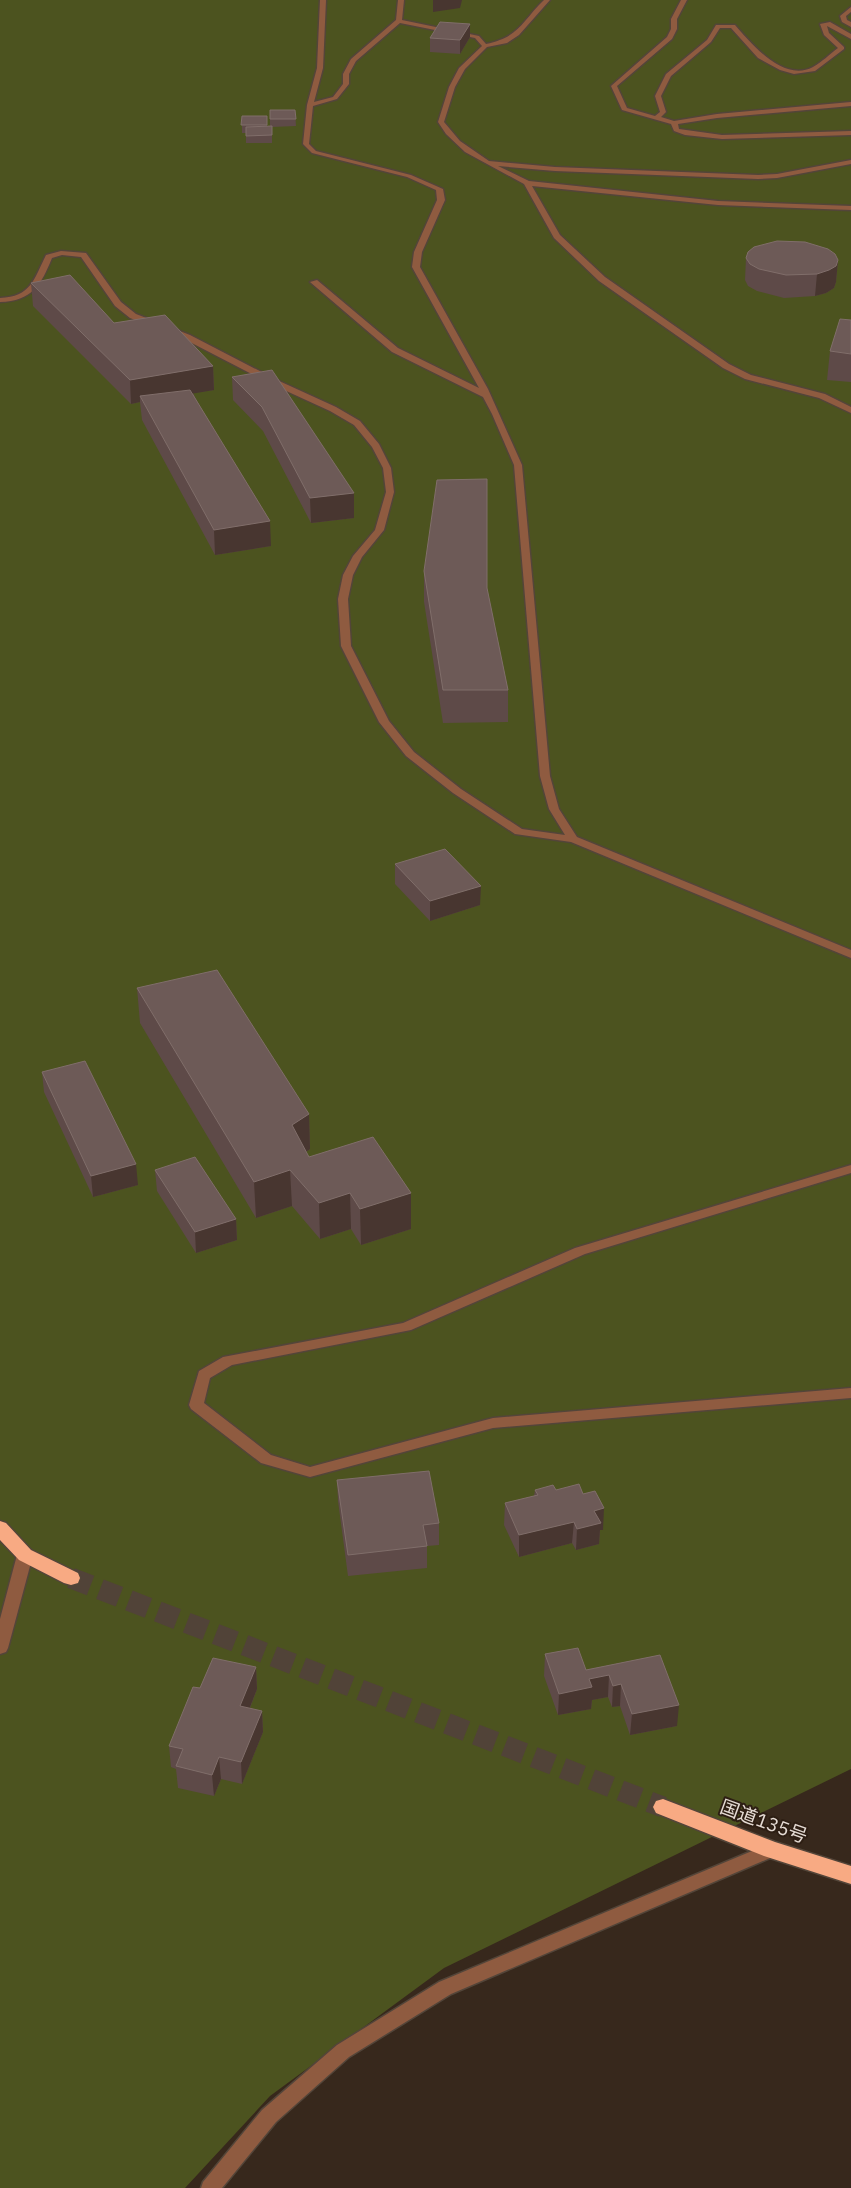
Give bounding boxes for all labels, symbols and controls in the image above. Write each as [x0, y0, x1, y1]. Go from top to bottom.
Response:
street label: 国道135号 [717, 1794, 811, 1848]

